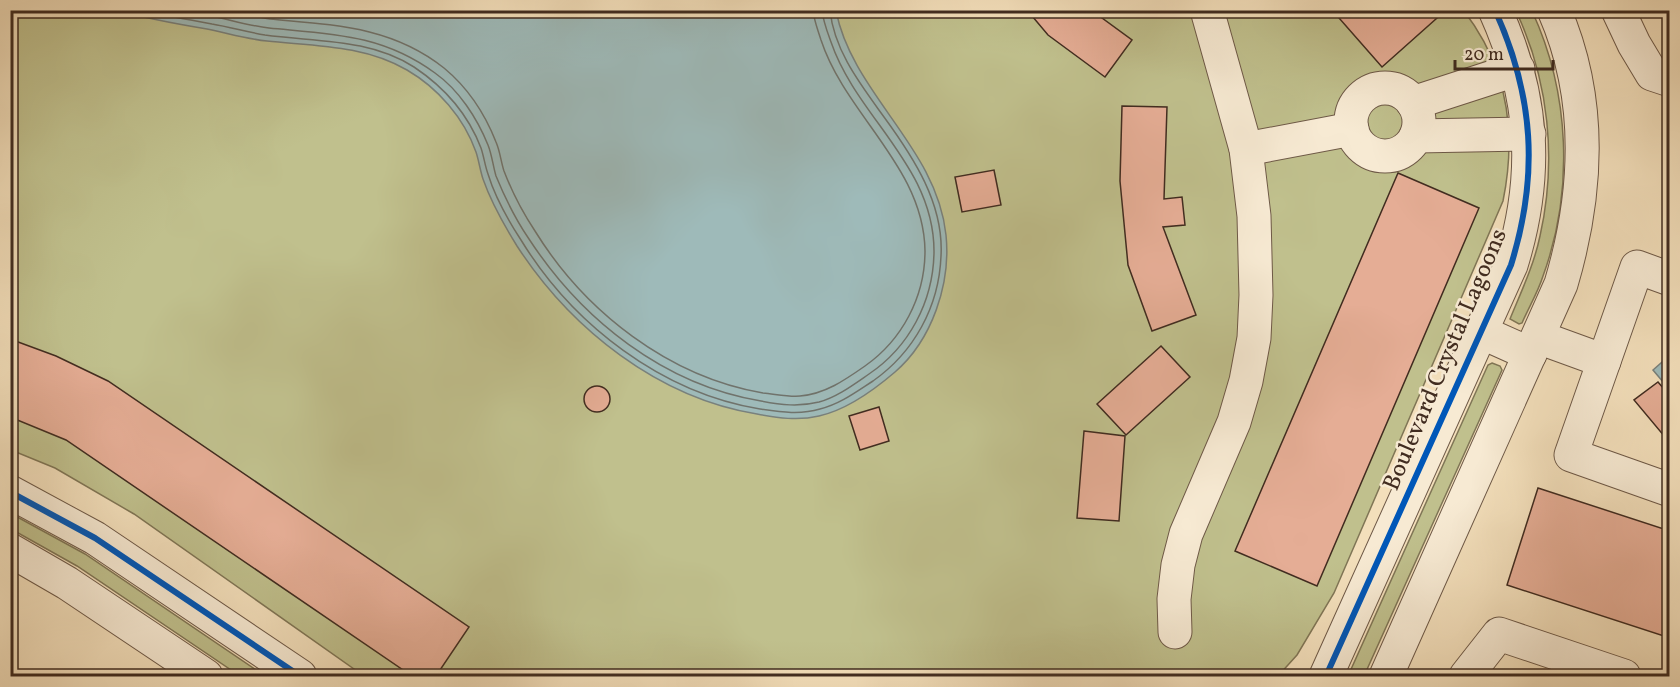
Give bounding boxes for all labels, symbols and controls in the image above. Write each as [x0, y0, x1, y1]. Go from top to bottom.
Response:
scale bar [1455, 33, 1552, 71]
text: 20 m [1464, 43, 1504, 68]
street label: Boulevard Crystal Lagoons [1375, 224, 1517, 496]

